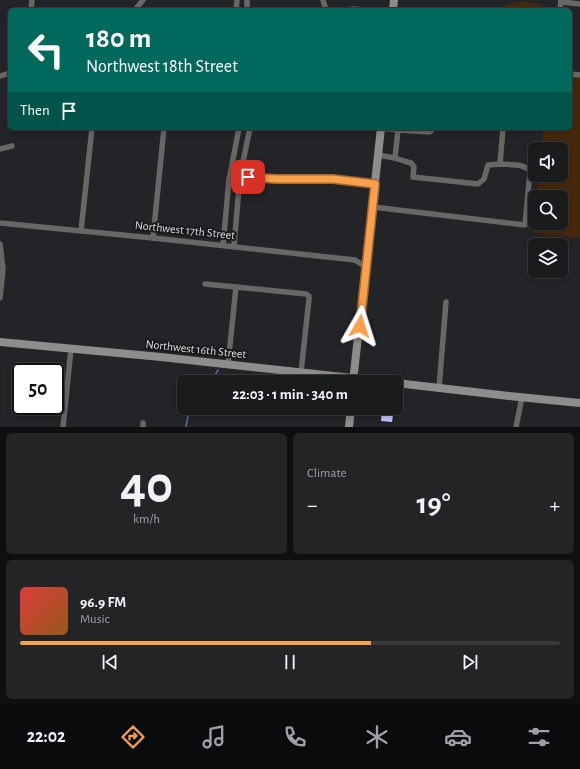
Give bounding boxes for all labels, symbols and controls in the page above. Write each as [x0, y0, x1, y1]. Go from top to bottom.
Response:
icon: left [20, 24, 72, 76]
text: 180 m [86, 25, 151, 53]
text: Northwest 18th Street [86, 58, 238, 76]
icon: arrive [58, 100, 80, 122]
text: Then [20, 103, 50, 118]
map controls [528, 142, 568, 278]
button: sound [528, 142, 568, 182]
pin [231, 160, 265, 194]
icon: arrive [237, 166, 259, 188]
button: search [528, 190, 568, 230]
street label: Northwest 17th Street [134, 219, 236, 241]
button: layers [528, 238, 568, 278]
position arrow [339, 305, 381, 347]
street label: Northwest 16th Street [145, 338, 247, 360]
speed limit sign: 50 [12, 363, 64, 415]
text: 22:03 · 1 min · 340 m [232, 387, 348, 402]
text: 40 [120, 460, 173, 512]
text: Climate [307, 467, 346, 480]
text: 19° [416, 489, 451, 519]
text: − [307, 494, 318, 516]
text: + [549, 494, 560, 516]
text: km/h [133, 513, 160, 526]
text: 96.9 FM [80, 595, 126, 610]
text: Music [80, 613, 110, 626]
icon: previous [99, 651, 121, 673]
icon: pause [279, 651, 301, 673]
icon: next [459, 651, 481, 673]
icon: directions [119, 723, 147, 751]
icon: music [200, 723, 228, 751]
icon: phone [281, 723, 309, 751]
icon: climate [363, 723, 391, 751]
icon: car [444, 723, 472, 751]
icon: filters [525, 723, 553, 751]
text: 22:02 [27, 728, 66, 746]

